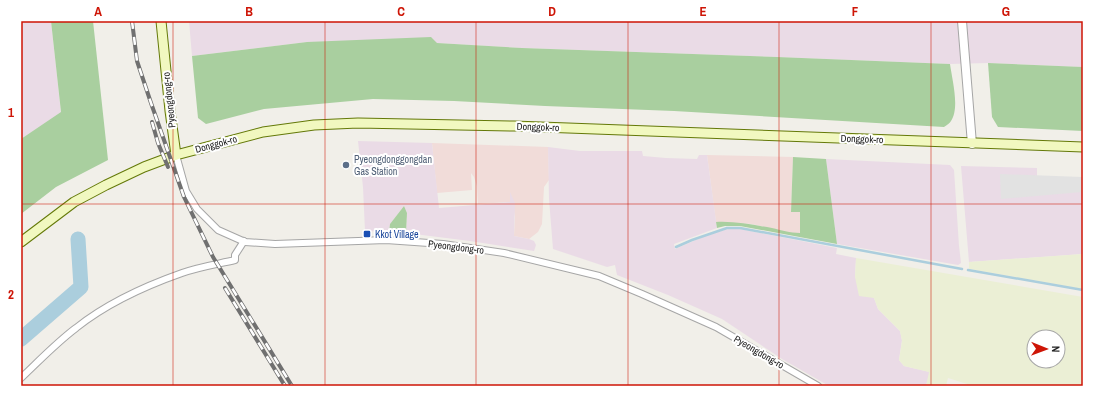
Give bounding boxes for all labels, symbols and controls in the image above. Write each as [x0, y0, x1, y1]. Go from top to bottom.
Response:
text: A [94, 3, 102, 20]
text: B [245, 3, 253, 20]
text: C [397, 3, 405, 20]
text: D [548, 3, 556, 20]
text: E [699, 3, 707, 20]
text: F [852, 3, 859, 20]
text: G [1002, 3, 1010, 20]
street label: Pyeongdong-ro [160, 71, 178, 129]
text: 1 [8, 104, 14, 121]
street label: Donggok-ro [516, 120, 560, 134]
street label: Donggok-ro [194, 132, 239, 156]
street label: Donggok-ro [840, 132, 884, 146]
place label: Pyeongdonggongdan Gas Station [354, 153, 432, 178]
marker: Pyeongdonggongdan Gas Station [341, 160, 351, 170]
place label: Kkot Village [375, 228, 419, 241]
marker: Kkot Village [362, 229, 372, 239]
street label: Pyeongdong-ro [427, 237, 485, 257]
text: 2 [8, 286, 14, 303]
north arrow [1026, 329, 1066, 369]
street label: Pyeongdong-ro [731, 332, 787, 372]
text: N [1049, 346, 1063, 353]

